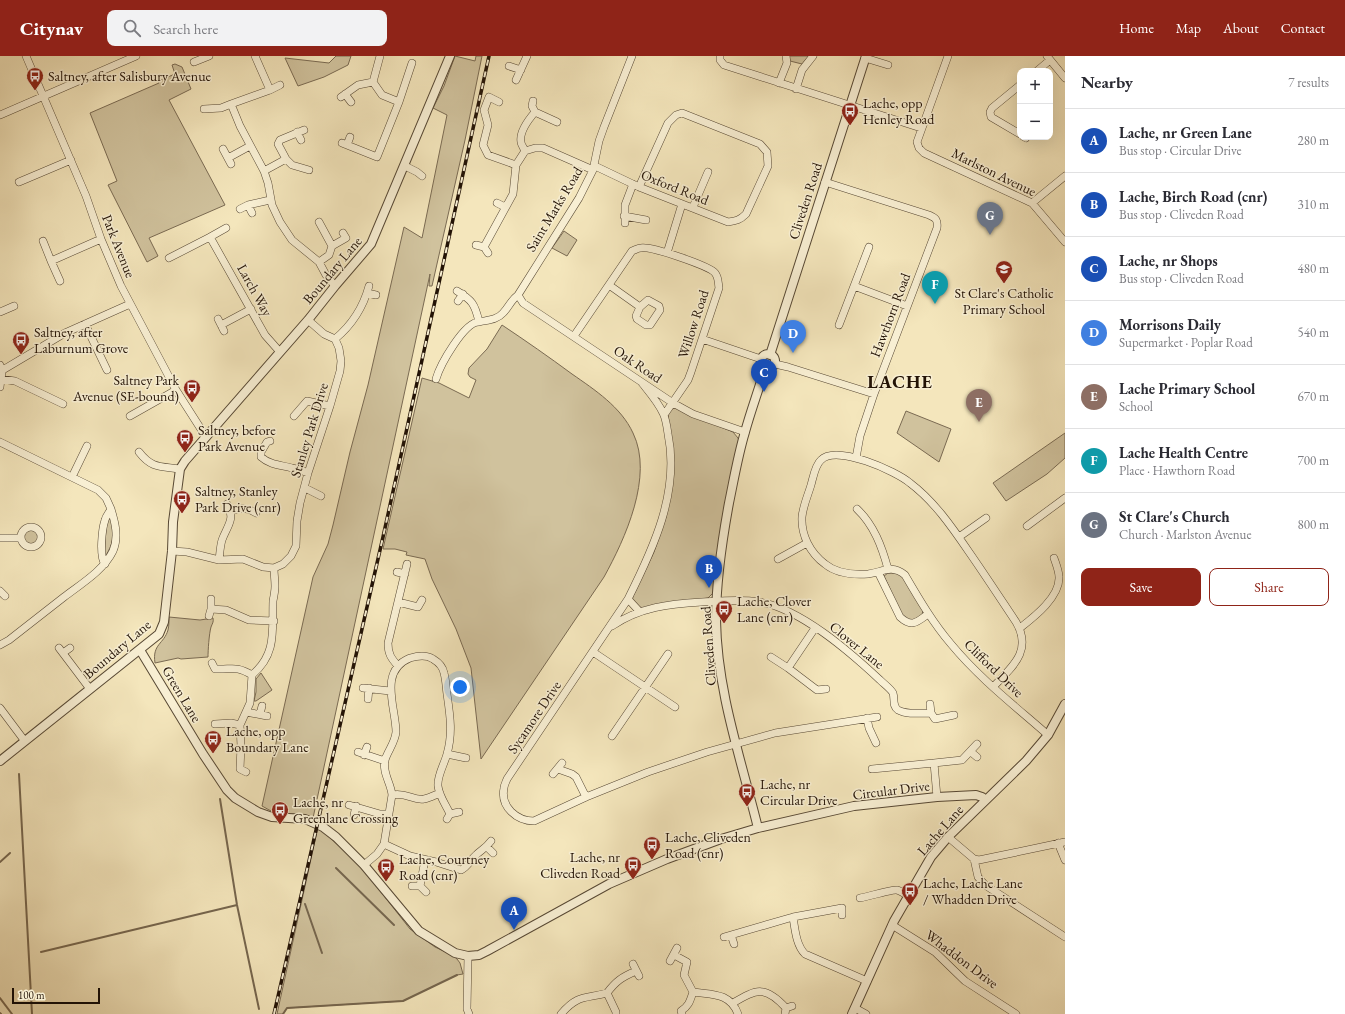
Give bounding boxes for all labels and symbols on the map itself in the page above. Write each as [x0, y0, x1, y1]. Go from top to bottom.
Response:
bus stop icon: Saltney, after Salisbury Avenue [25, 66, 45, 91]
place label: Saltney, after Salisbury Avenue [48, 67, 212, 85]
place label: Lache, opp Henley Road [863, 94, 935, 128]
bus stop icon: Lache, opp Henley Road [840, 101, 860, 126]
street label: Marlston Avenue [949, 144, 1040, 201]
street label: Cliveden Road [784, 159, 826, 242]
street label: Saint Marks Road [522, 162, 587, 255]
street label: Oxford Road [638, 165, 712, 209]
pin: G [977, 202, 1003, 235]
street label: Park Avenue [98, 212, 140, 281]
street label: Boundary Lane [298, 232, 366, 308]
school or university icon: St Clare's Catholic Primary School [994, 259, 1014, 284]
street label: Larch Way [233, 261, 277, 320]
street label: Hawthorn Road [866, 269, 915, 360]
pin: F [922, 271, 948, 304]
place label: St Clare's Catholic Primary School [954, 284, 1054, 318]
street label: Willow Road [673, 287, 713, 361]
pin: D [780, 320, 806, 353]
place label: Saltney, after Laburnum Grove [34, 323, 129, 357]
bus stop icon: Saltney, after Laburnum Grove [11, 330, 31, 355]
street label: Oak Road [610, 341, 667, 387]
pin: C [751, 359, 777, 392]
district label: LACHE [867, 370, 933, 393]
place label: Saltney Park Avenue (SE-bound) [72, 371, 179, 405]
bus stop icon: Saltney Park Avenue (SE-bound) [182, 378, 202, 403]
street label: Stanley Park Drive [286, 380, 332, 480]
pin: E [966, 389, 992, 422]
place label: Saltney, before Park Avenue [198, 421, 276, 455]
bus stop icon: Saltney, before Park Avenue [175, 428, 195, 453]
place label: Saltney, Stanley Park Drive (cnr) [195, 482, 281, 516]
bus stop icon: Saltney, Stanley Park Drive (cnr) [172, 489, 192, 514]
pin: B [696, 555, 722, 588]
place label: Lache, Clover Lane (cnr) [737, 592, 811, 626]
bus stop icon: Lache, Clover Lane (cnr) [714, 599, 734, 624]
street label: Cliveden Road [696, 605, 720, 686]
street label: Boundary Lane [79, 615, 155, 683]
street label: Clover Lane [826, 617, 888, 673]
street label: Clifford Drive [960, 635, 1028, 701]
street label: Green Lane [158, 663, 206, 726]
your location [450, 677, 470, 697]
street label: Sycamore Drive [503, 677, 565, 757]
place label: Lache, opp Boundary Lane [226, 722, 309, 756]
bus stop icon: Lache, opp Boundary Lane [203, 729, 223, 754]
place label: Lache, nr Circular Drive [760, 775, 838, 809]
street label: Circular Drive [851, 776, 931, 804]
bus stop icon: Lache, nr Circular Drive [737, 782, 757, 807]
place label: Lache, nr Greenlane Crossing [293, 793, 399, 827]
bus stop icon: Lache, nr Greenlane Crossing [270, 800, 290, 825]
street label: Lache Lane [913, 800, 967, 859]
place label: Lache, Cliveden Road (cnr) [665, 828, 752, 862]
bus stop icon: Lache, Cliveden Road (cnr) [642, 835, 662, 860]
place label: Lache, nr Cliveden Road [540, 848, 621, 882]
place label: Lache, Courtney Road (cnr) [399, 850, 490, 884]
bus stop icon: Lache, nr Cliveden Road [623, 855, 643, 880]
bus stop icon: Lache, Courtney Road (cnr) [376, 857, 396, 882]
place label: Lache, Lache Lane / Whadden Drive [923, 874, 1023, 908]
bus stop icon: Lache, Lache Lane / Whadden Drive [900, 881, 920, 906]
pin: A [501, 897, 527, 930]
street label: Whaddon Drive [922, 926, 1003, 993]
scale bar [12, 986, 100, 1005]

